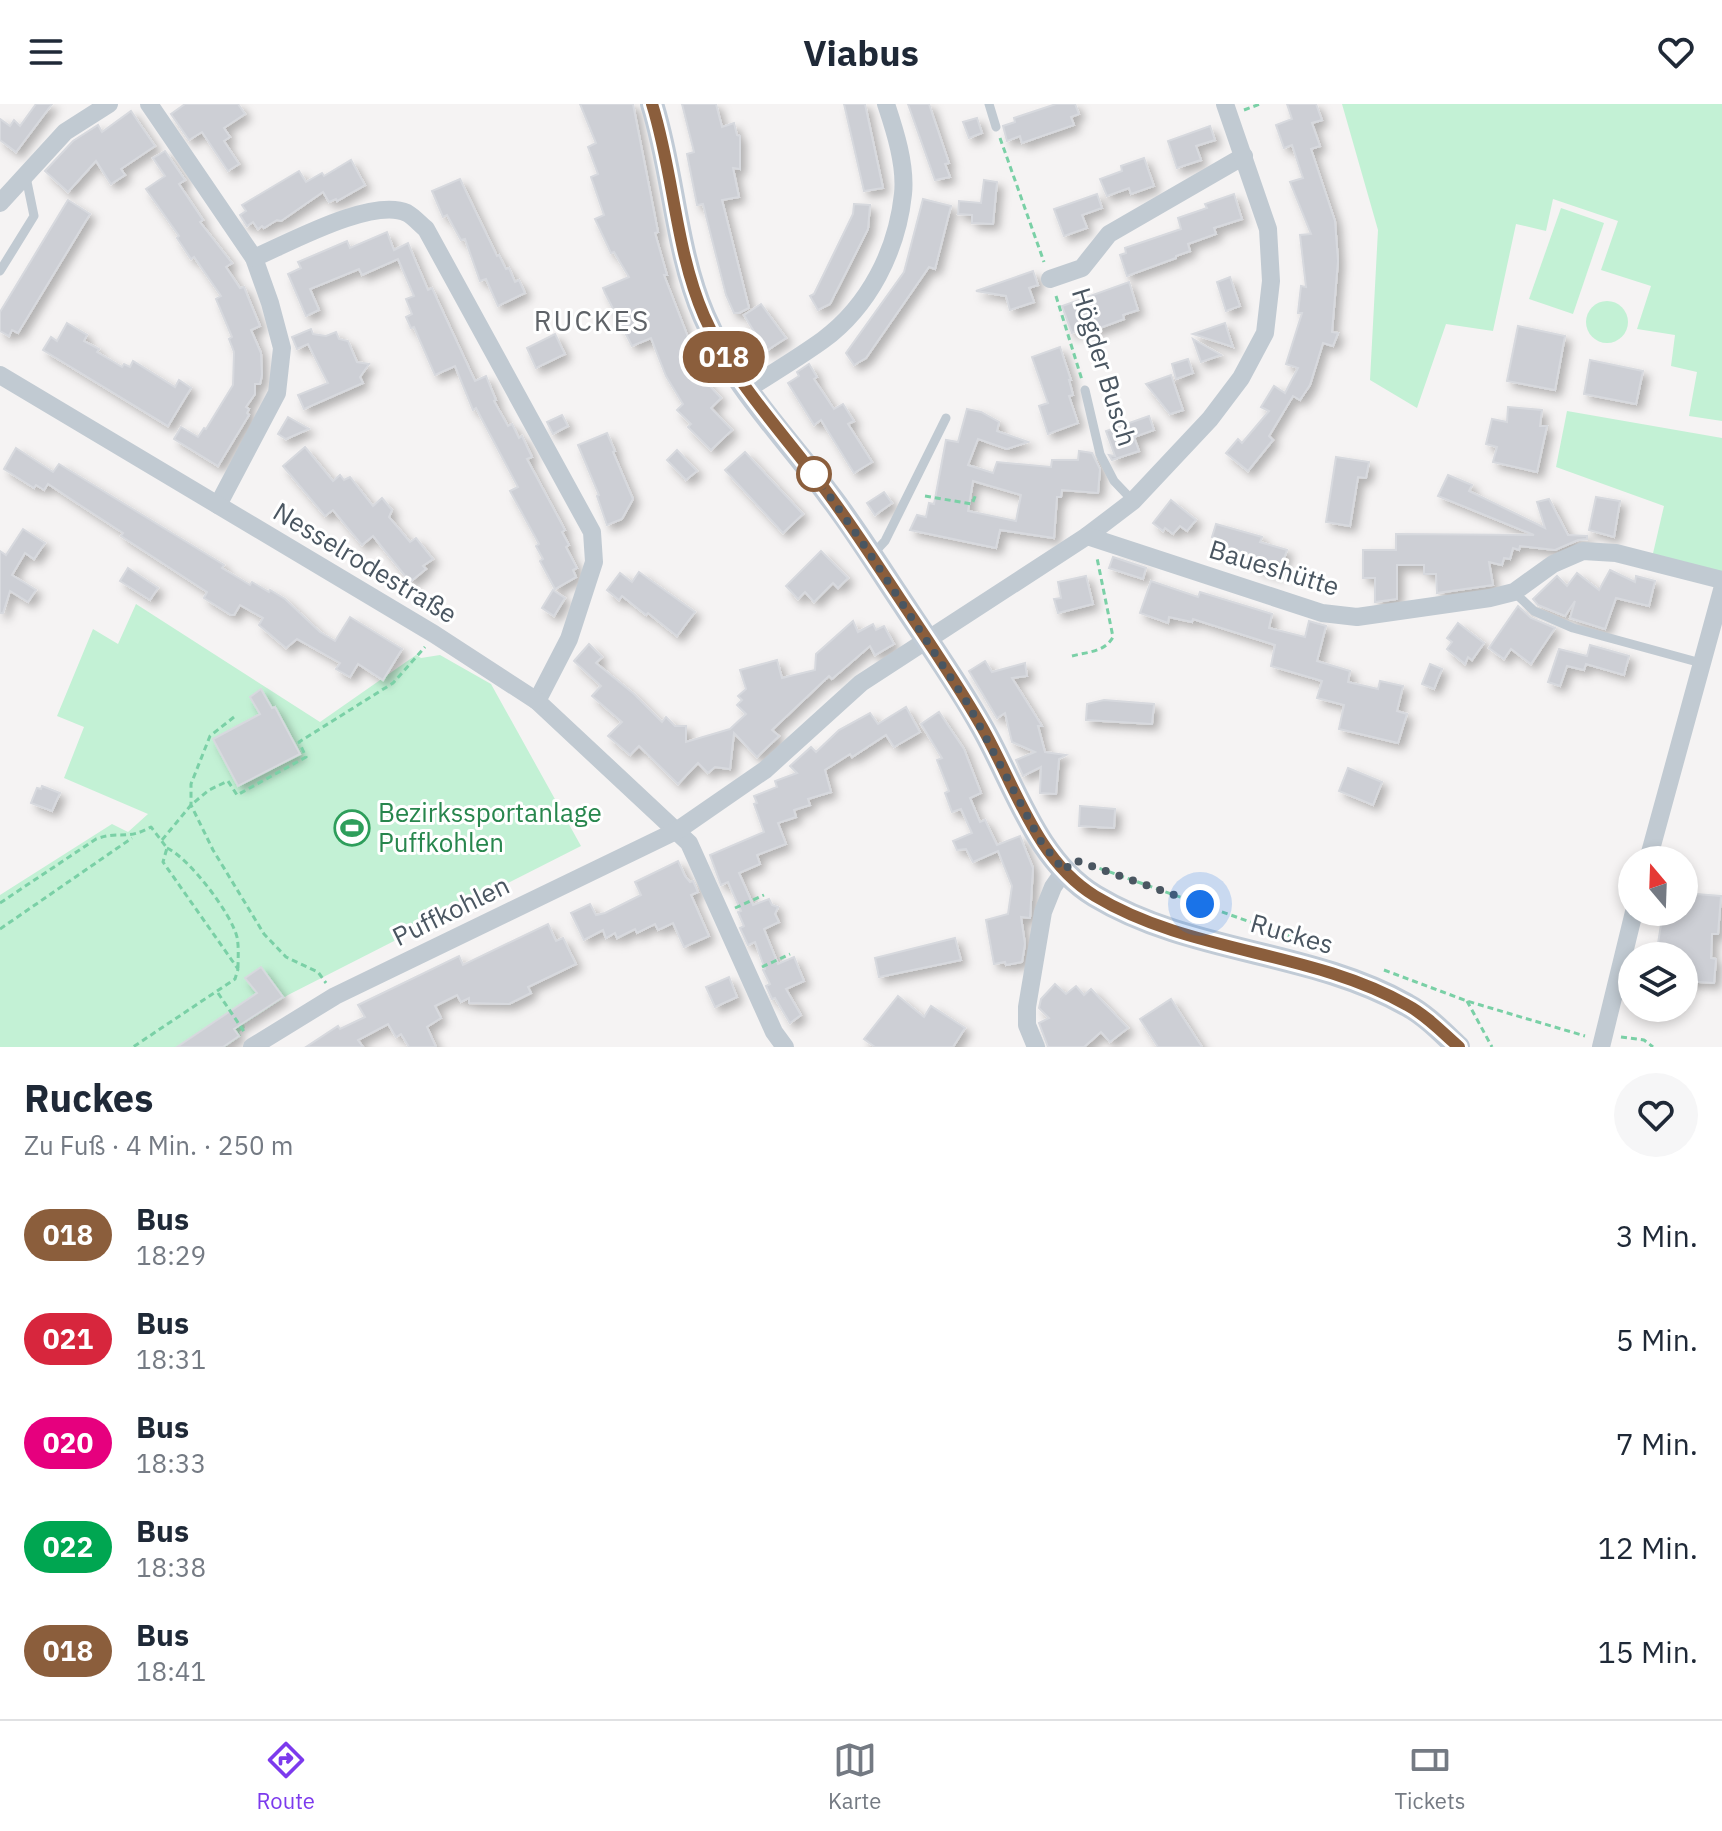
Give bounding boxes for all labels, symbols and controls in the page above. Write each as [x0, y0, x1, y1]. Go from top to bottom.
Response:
text: Viabus [803, 29, 919, 76]
icon: menu [24, 30, 68, 74]
icon: heart [1654, 30, 1698, 74]
street label: Högder Busch [1065, 283, 1145, 450]
district label: RUCKES [534, 302, 650, 339]
line badge: 018 [678, 331, 770, 383]
text: 018 [699, 338, 749, 375]
unlabelled marker [797, 457, 831, 491]
street label: Nesselrodestraße [267, 494, 464, 630]
street label: Baueshütte [1205, 531, 1343, 603]
place label: Bezirkssportanlage Puffkohlen [378, 795, 602, 859]
sports icon: Bezirkssportanlage Puffkohlen [333, 809, 371, 847]
north arrow [1618, 846, 1698, 926]
map controls [1618, 846, 1698, 1022]
street label: Puffkohlen [386, 867, 515, 953]
your location [1180, 884, 1220, 924]
street label: Ruckes [1247, 905, 1338, 961]
button: layers [1618, 942, 1698, 1022]
text: Ruckes [24, 1073, 153, 1122]
button: heart [1614, 1073, 1698, 1157]
text: Zu Fuß · 4 Min. · 250 m [24, 1128, 293, 1162]
text: Bus [136, 1199, 189, 1238]
text: 018 [43, 1216, 93, 1253]
text: 3 Min. [1616, 1216, 1698, 1255]
text: 18:29 [136, 1238, 206, 1272]
text: Bus [136, 1303, 189, 1342]
text: 021 [43, 1320, 93, 1357]
text: 5 Min. [1616, 1320, 1698, 1359]
text: 18:31 [136, 1342, 206, 1376]
text: Bus [136, 1407, 189, 1446]
text: 020 [43, 1424, 93, 1461]
text: 7 Min. [1616, 1424, 1698, 1463]
text: 18:33 [136, 1446, 206, 1480]
text: Bus [136, 1511, 189, 1550]
text: 022 [43, 1528, 93, 1565]
text: 12 Min. [1598, 1528, 1698, 1567]
text: 18:38 [136, 1550, 206, 1584]
text: Bus [136, 1615, 189, 1654]
text: 018 [43, 1632, 93, 1669]
text: 15 Min. [1598, 1632, 1698, 1671]
text: 18:41 [136, 1654, 206, 1688]
tab: Route [257, 1738, 315, 1815]
tab: Karte [828, 1738, 881, 1815]
tab: Tickets [1395, 1738, 1465, 1815]

